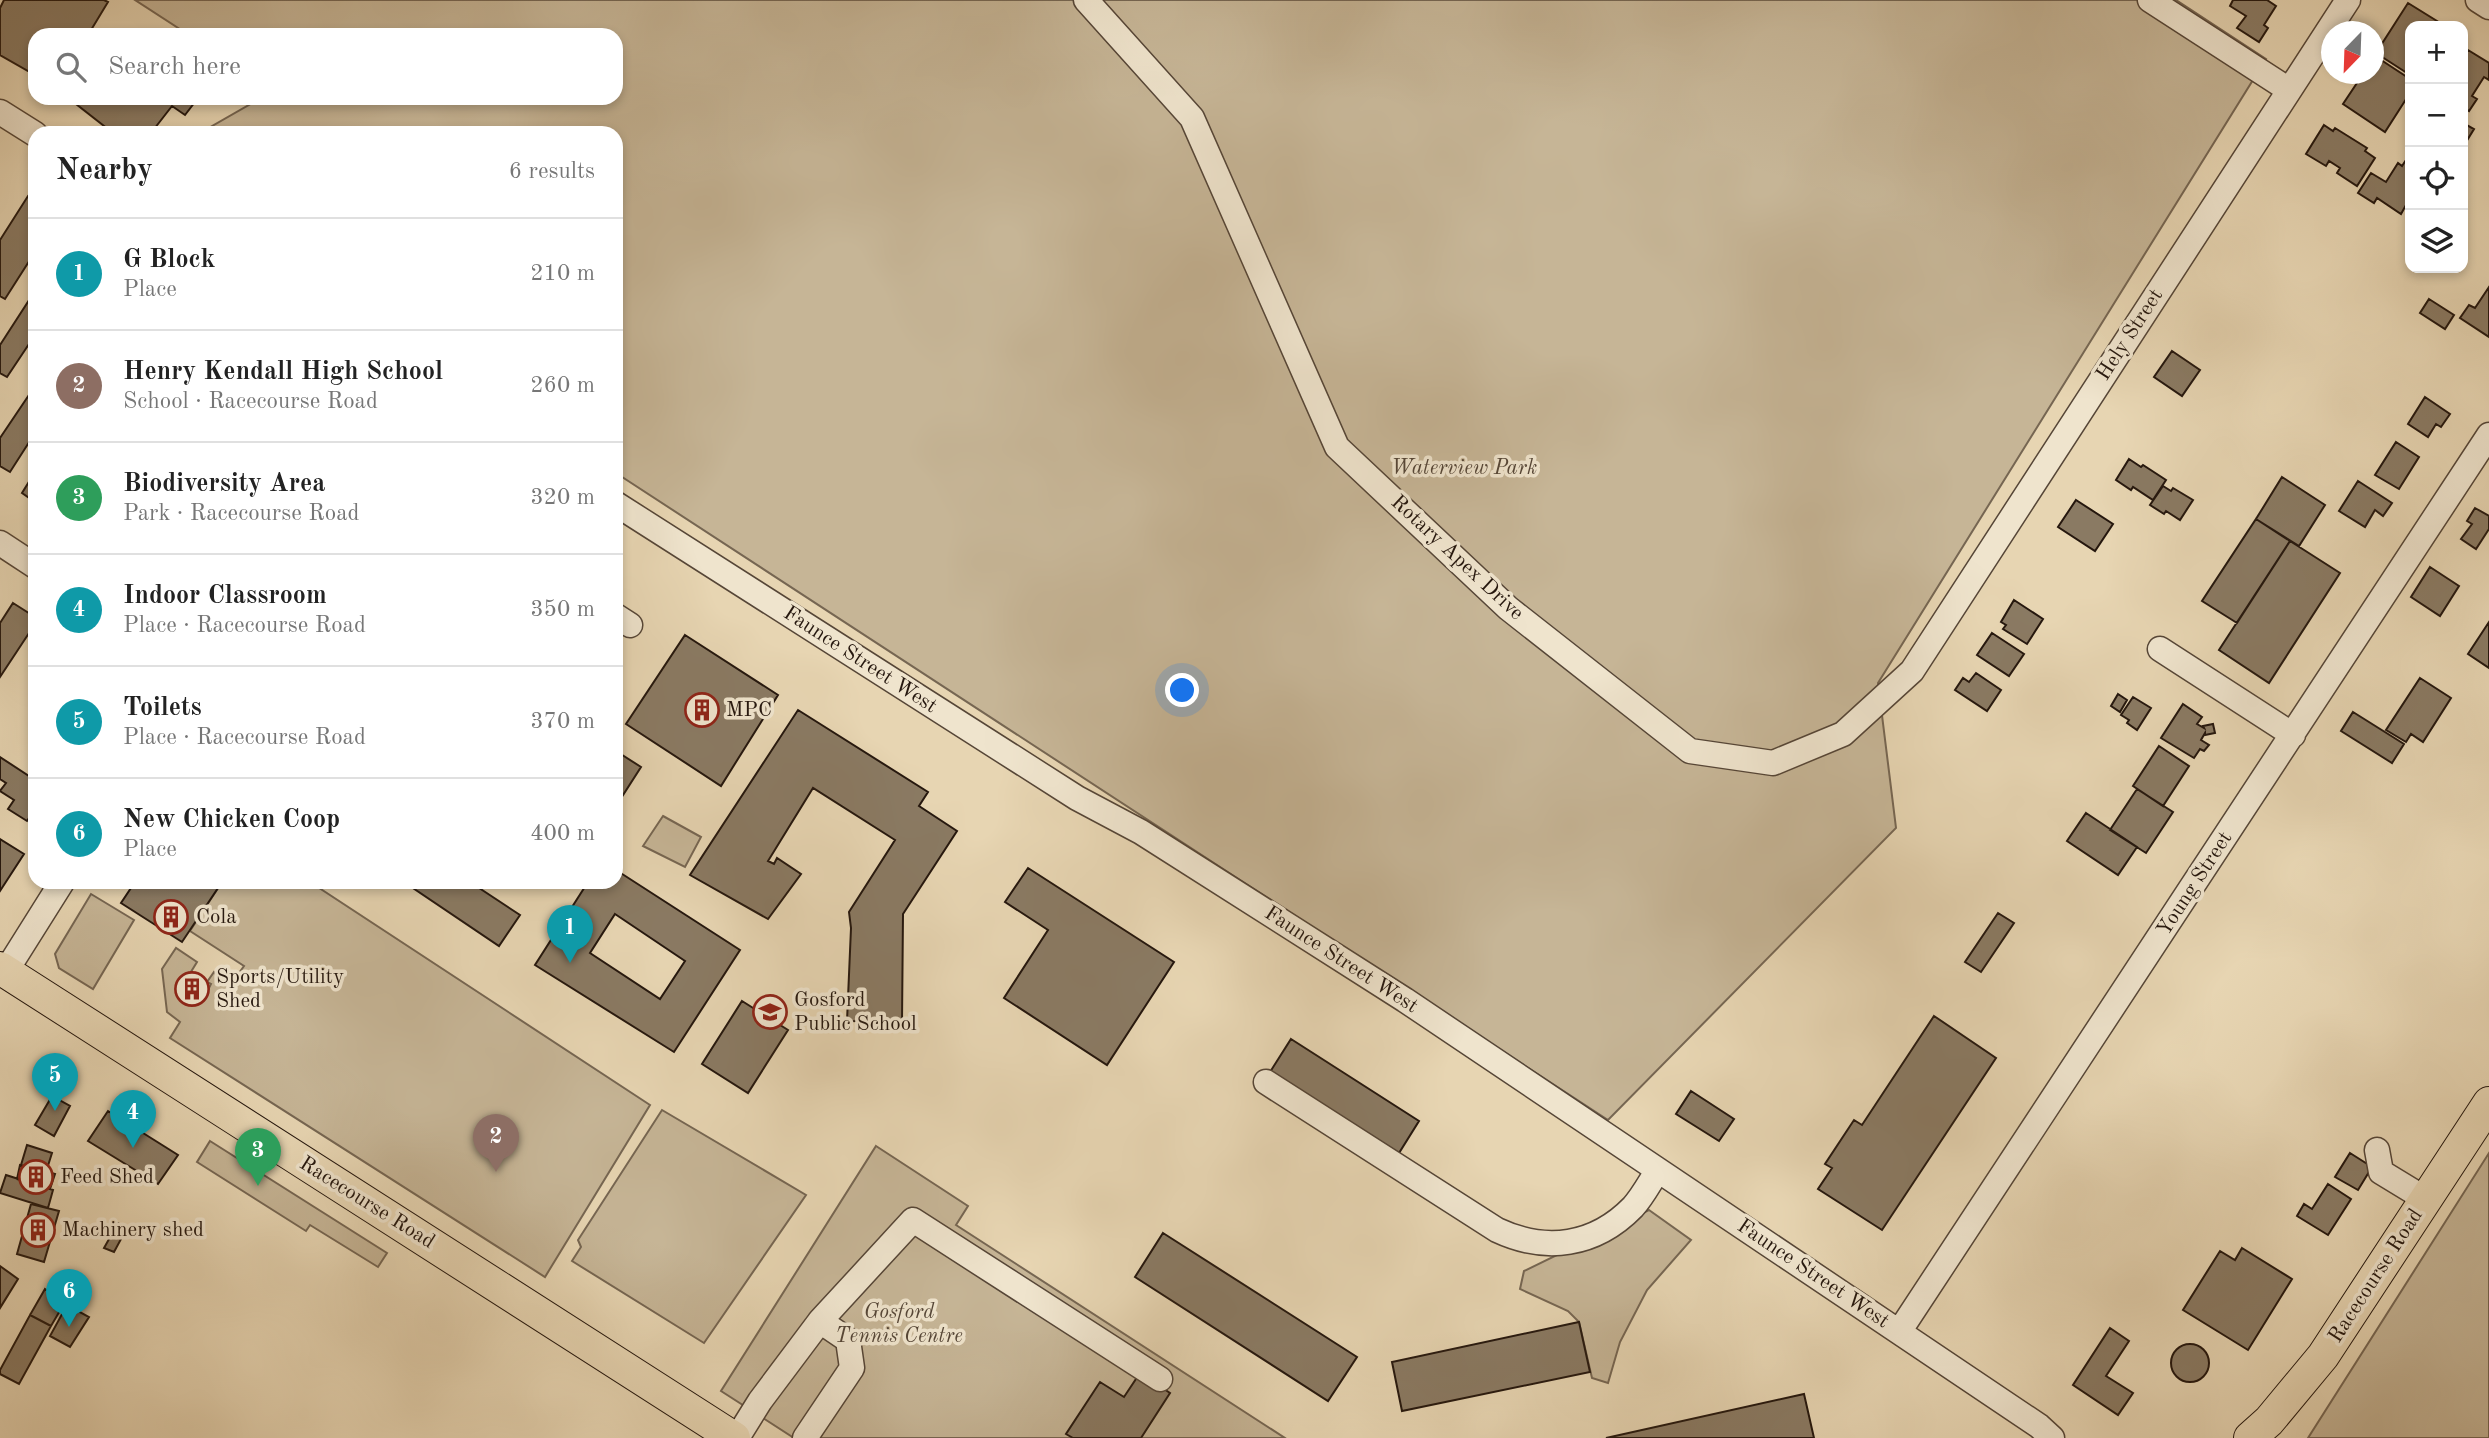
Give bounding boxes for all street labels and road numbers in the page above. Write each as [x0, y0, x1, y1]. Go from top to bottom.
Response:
street label: Hely Street [2093, 285, 2167, 385]
street label: Rotary Apex Drive [1387, 491, 1527, 625]
street label: Faunce Street West [779, 603, 941, 717]
street label: Young Street [2154, 828, 2236, 940]
street label: Faunce Street West [1260, 903, 1422, 1017]
street label: Racecourse Road [296, 1153, 438, 1253]
street label: Racecourse Road [2325, 1205, 2427, 1347]
street label: Faunce Street West [1733, 1215, 1893, 1333]

